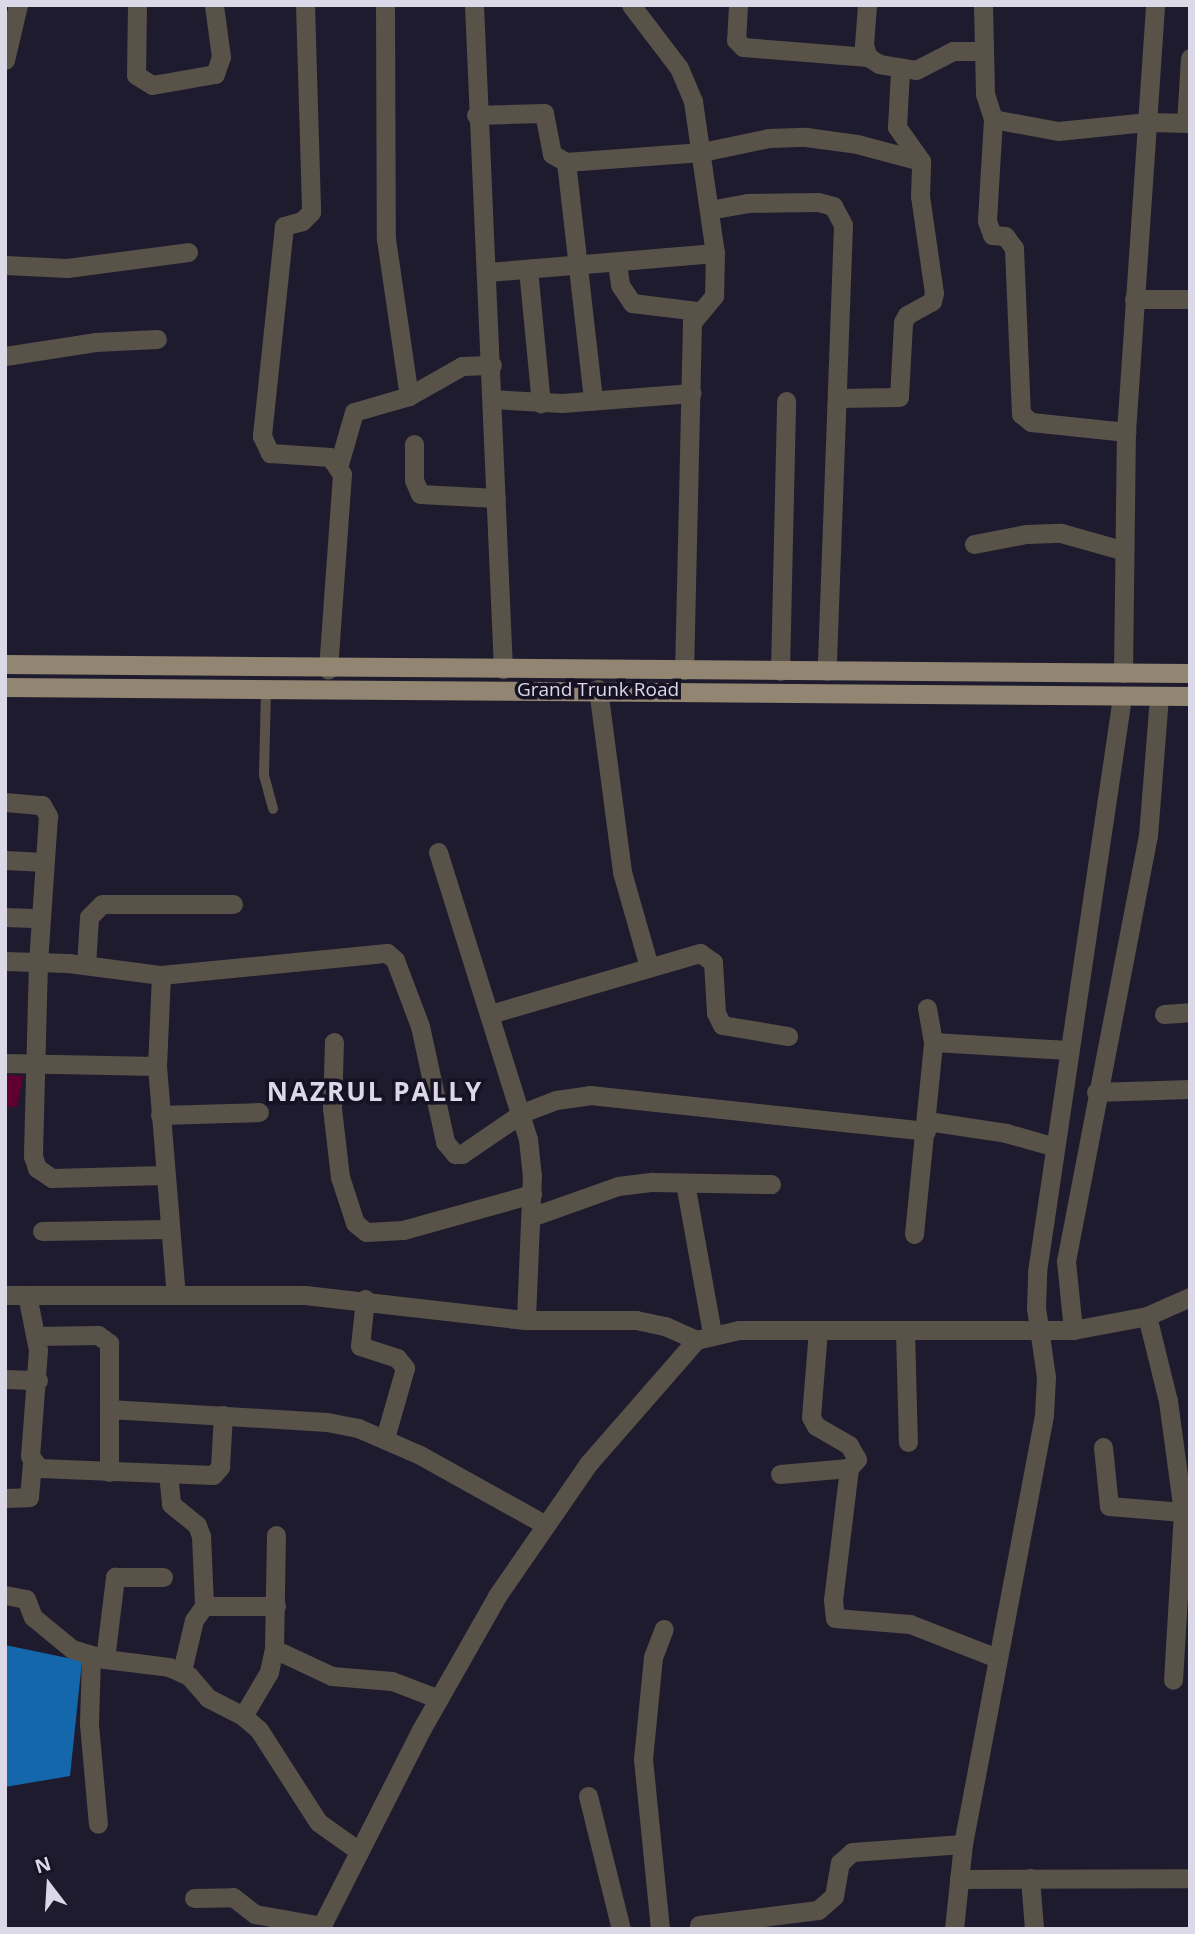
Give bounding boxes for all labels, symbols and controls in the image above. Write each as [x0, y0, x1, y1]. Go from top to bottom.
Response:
street label: Grand Trunk Road [517, 679, 679, 701]
district label: NAZRUL PALLY [268, 1076, 482, 1108]
north arrow [14, 1850, 84, 1920]
text: N [32, 1850, 54, 1880]

